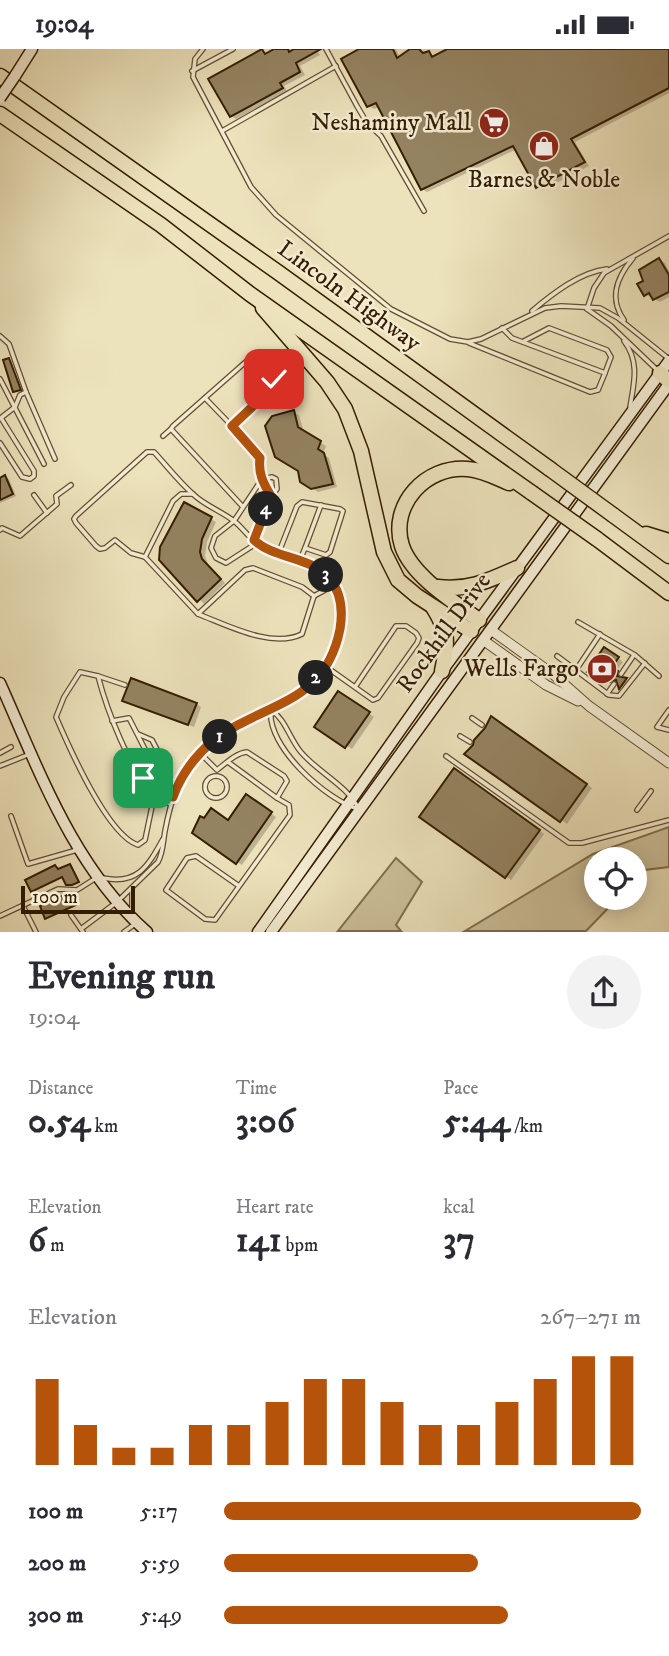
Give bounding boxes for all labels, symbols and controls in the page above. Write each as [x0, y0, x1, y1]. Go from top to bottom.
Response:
text: 19:04 [35, 8, 93, 41]
supermarket icon: Neshaminy Mall [477, 106, 511, 140]
place label: Neshaminy Mall [311, 108, 472, 138]
shop icon: Barnes & Noble [527, 129, 561, 163]
place label: Barnes & Noble [468, 165, 620, 195]
street label: Lincoln Highway [271, 234, 427, 358]
pin [244, 349, 304, 409]
icon: check [255, 360, 293, 398]
pin: 4 [248, 491, 284, 526]
text: 4 [260, 497, 271, 520]
pin: 3 [308, 557, 344, 593]
text: 3 [322, 563, 329, 586]
street label: Rockhill Drive [390, 567, 498, 699]
bank icon: Wells Fargo [585, 652, 619, 686]
place label: Wells Fargo [463, 654, 579, 684]
pin: 2 [298, 661, 334, 695]
text: 2 [311, 666, 320, 689]
pin: 1 [202, 719, 238, 755]
text: 1 [216, 725, 223, 748]
pin [113, 748, 173, 808]
icon: arrive [124, 759, 162, 797]
map controls [584, 847, 647, 910]
button: locate [584, 847, 647, 910]
scale bar [21, 883, 135, 914]
text: 100 m [32, 886, 78, 909]
text: Evening run [28, 953, 215, 1001]
button: share [567, 955, 641, 1029]
text: 19:04 [28, 1003, 79, 1032]
text: Distance [28, 1077, 93, 1100]
text: Time [236, 1077, 277, 1100]
text: Pace [443, 1077, 478, 1100]
text: 0.54 [28, 1100, 90, 1144]
text: 3:06 [236, 1100, 295, 1144]
text: 5:44 [443, 1100, 510, 1144]
text: km [90, 1115, 118, 1138]
text: /km [510, 1115, 543, 1138]
text: Elevation [28, 1196, 102, 1219]
text: Heart rate [236, 1196, 314, 1219]
text: kcal [443, 1196, 475, 1219]
text: 6 [28, 1219, 46, 1263]
text: 141 [236, 1219, 282, 1263]
text: 37 [443, 1219, 475, 1263]
text: m [46, 1234, 65, 1257]
text: bpm [282, 1234, 318, 1257]
text: Elevation [28, 1303, 117, 1332]
text: 267–271 m [540, 1303, 641, 1332]
text: 100 m [28, 1497, 83, 1526]
text: 5:17 [140, 1497, 178, 1526]
text: 200 m [28, 1549, 86, 1578]
text: 5:59 [140, 1549, 180, 1578]
text: 300 m [28, 1601, 84, 1630]
text: 5:49 [140, 1601, 182, 1630]

